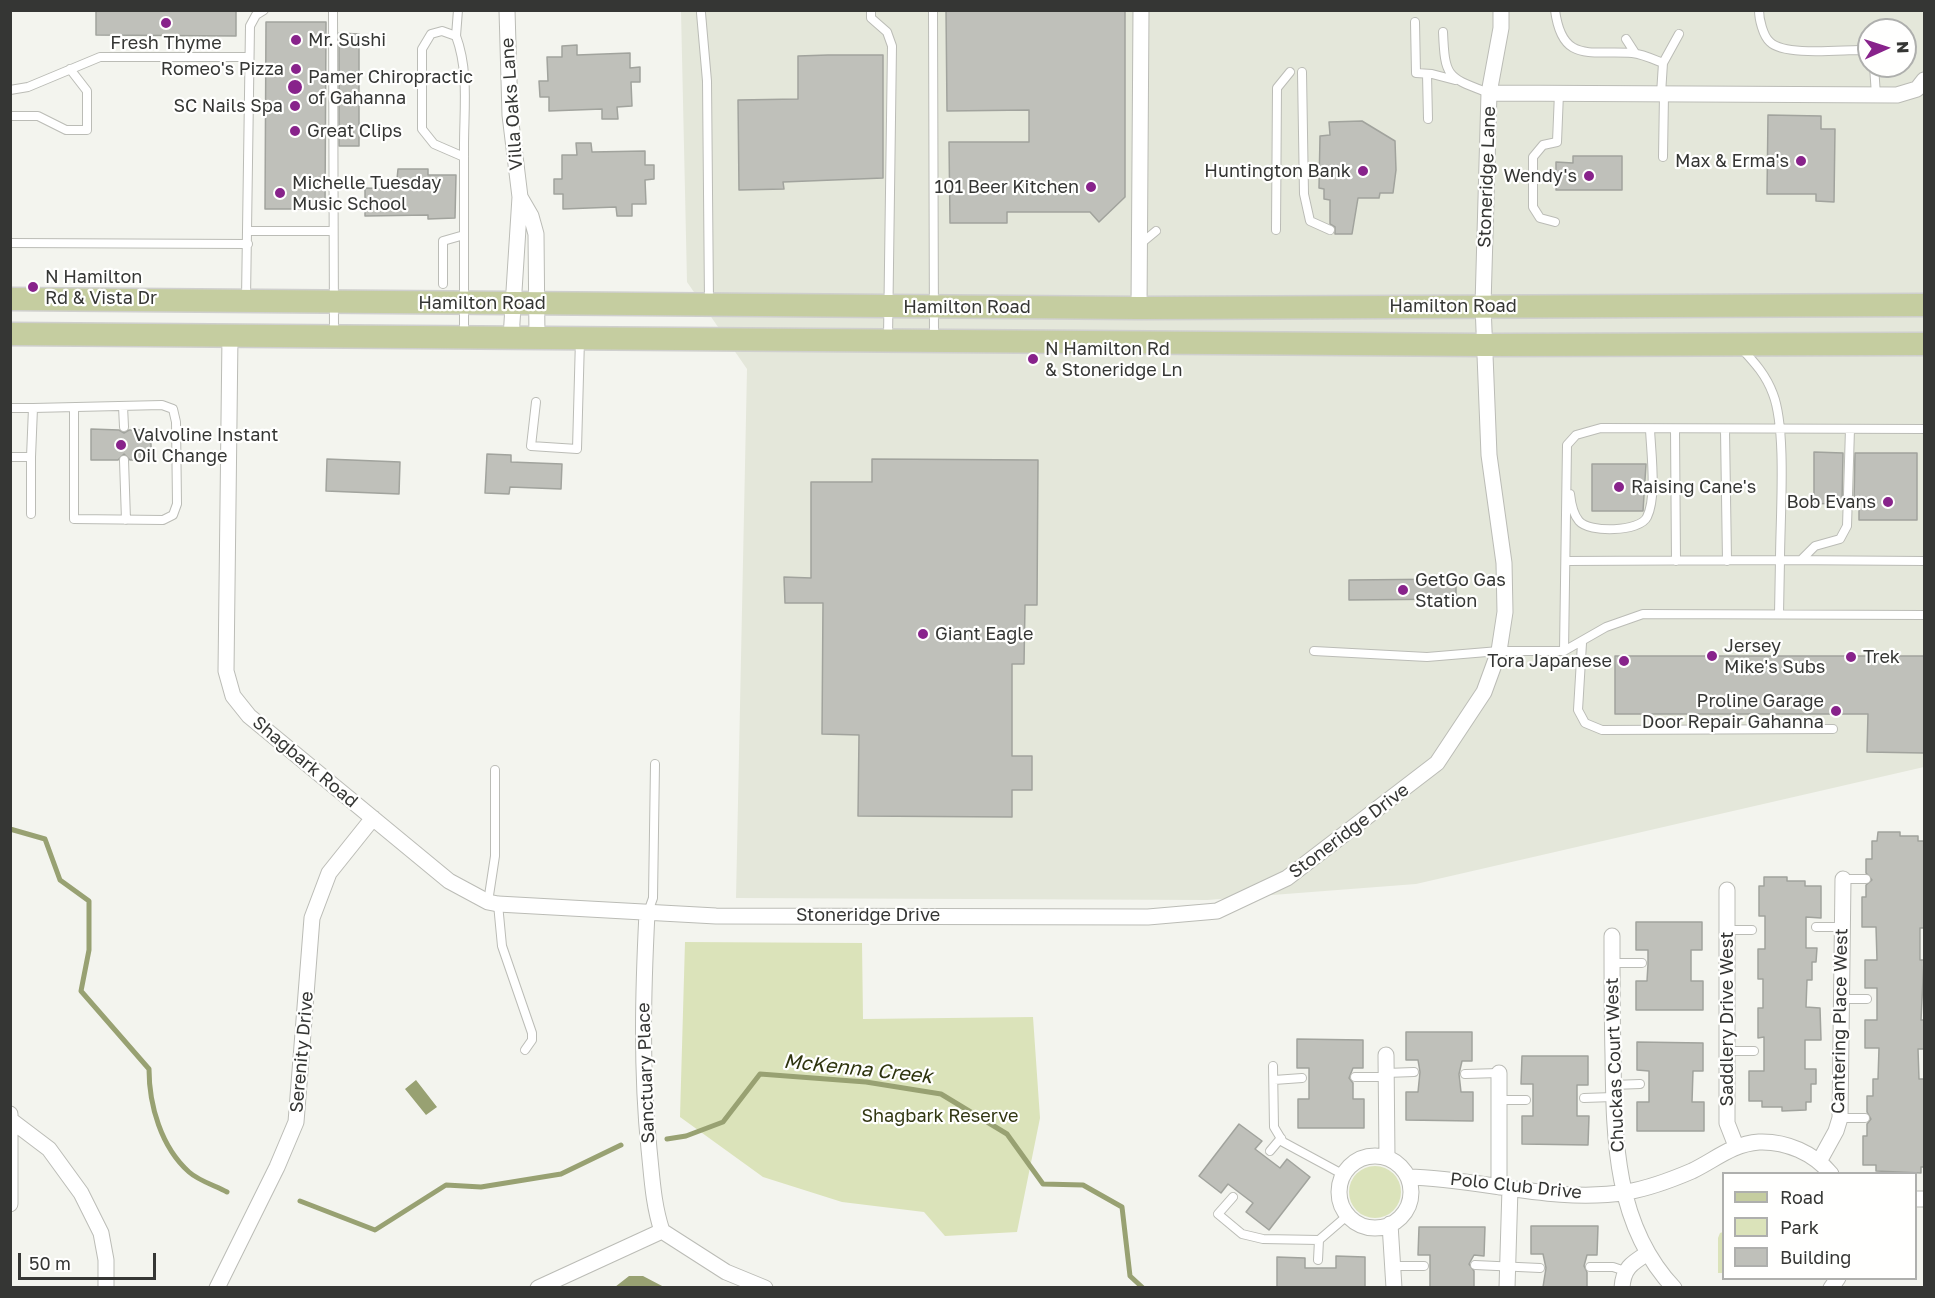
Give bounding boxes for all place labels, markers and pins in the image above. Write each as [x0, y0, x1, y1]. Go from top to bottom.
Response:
marker: Fresh Thyme [159, 16, 173, 30]
place label: Mr. Sushi [308, 29, 386, 51]
place label: Fresh Thyme [110, 32, 222, 54]
marker: Mr. Sushi [289, 33, 303, 47]
place label: Romeo's Pizza [161, 58, 284, 80]
marker: Romeo's Pizza [289, 62, 303, 76]
place label: Pamer Chiropractic of Gahanna [308, 66, 473, 109]
marker: Pamer Chiropractic of Gahanna [286, 78, 304, 96]
place label: SC Nails Spa [174, 95, 283, 117]
marker: SC Nails Spa [288, 99, 302, 113]
place label: Great Clips [307, 120, 402, 142]
marker: Great Clips [288, 124, 302, 138]
place label: Max & Erma's [1675, 150, 1789, 172]
marker: Max & Erma's [1794, 154, 1808, 168]
place label: Huntington Bank [1204, 160, 1351, 182]
marker: Huntington Bank [1356, 164, 1370, 178]
place label: Wendy's [1504, 165, 1577, 187]
marker: Wendy's [1582, 169, 1596, 183]
place label: Michelle Tuesday Music School [292, 172, 441, 214]
place label: 101 Beer Kitchen [935, 176, 1079, 198]
marker: 101 Beer Kitchen [1084, 180, 1098, 194]
marker: Michelle Tuesday Music School [273, 186, 287, 200]
place label: N Hamilton Rd & Vista Dr [45, 266, 157, 308]
marker: N Hamilton Rd & Vista Dr [26, 280, 40, 294]
place label: N Hamilton Rd & Stoneridge Ln [1045, 338, 1182, 380]
marker: N Hamilton Rd & Stoneridge Ln [1026, 352, 1040, 366]
place label: Valvoline Instant Oil Change [133, 424, 278, 466]
marker: Valvoline Instant Oil Change [114, 438, 128, 452]
place label: Raising Cane's [1631, 476, 1756, 498]
marker: Raising Cane's [1612, 480, 1626, 494]
place label: Bob Evans [1786, 491, 1876, 513]
marker: Bob Evans [1881, 495, 1895, 509]
place label: GetGo Gas Station [1415, 569, 1506, 612]
marker: GetGo Gas Station [1396, 583, 1410, 597]
place label: Giant Eagle [935, 623, 1033, 645]
marker: Giant Eagle [916, 627, 930, 641]
place label: Jersey Mike's Subs [1724, 635, 1825, 678]
place label: Trek [1863, 646, 1900, 668]
marker: Jersey Mike's Subs [1705, 649, 1719, 663]
place label: Tora Japanese [1487, 650, 1612, 672]
marker: Trek [1844, 650, 1858, 664]
marker: Tora Japanese [1617, 654, 1631, 668]
place label: Proline Garage Door Repair Gahanna [1642, 690, 1824, 732]
marker: Proline Garage Door Repair Gahanna [1829, 704, 1843, 718]

